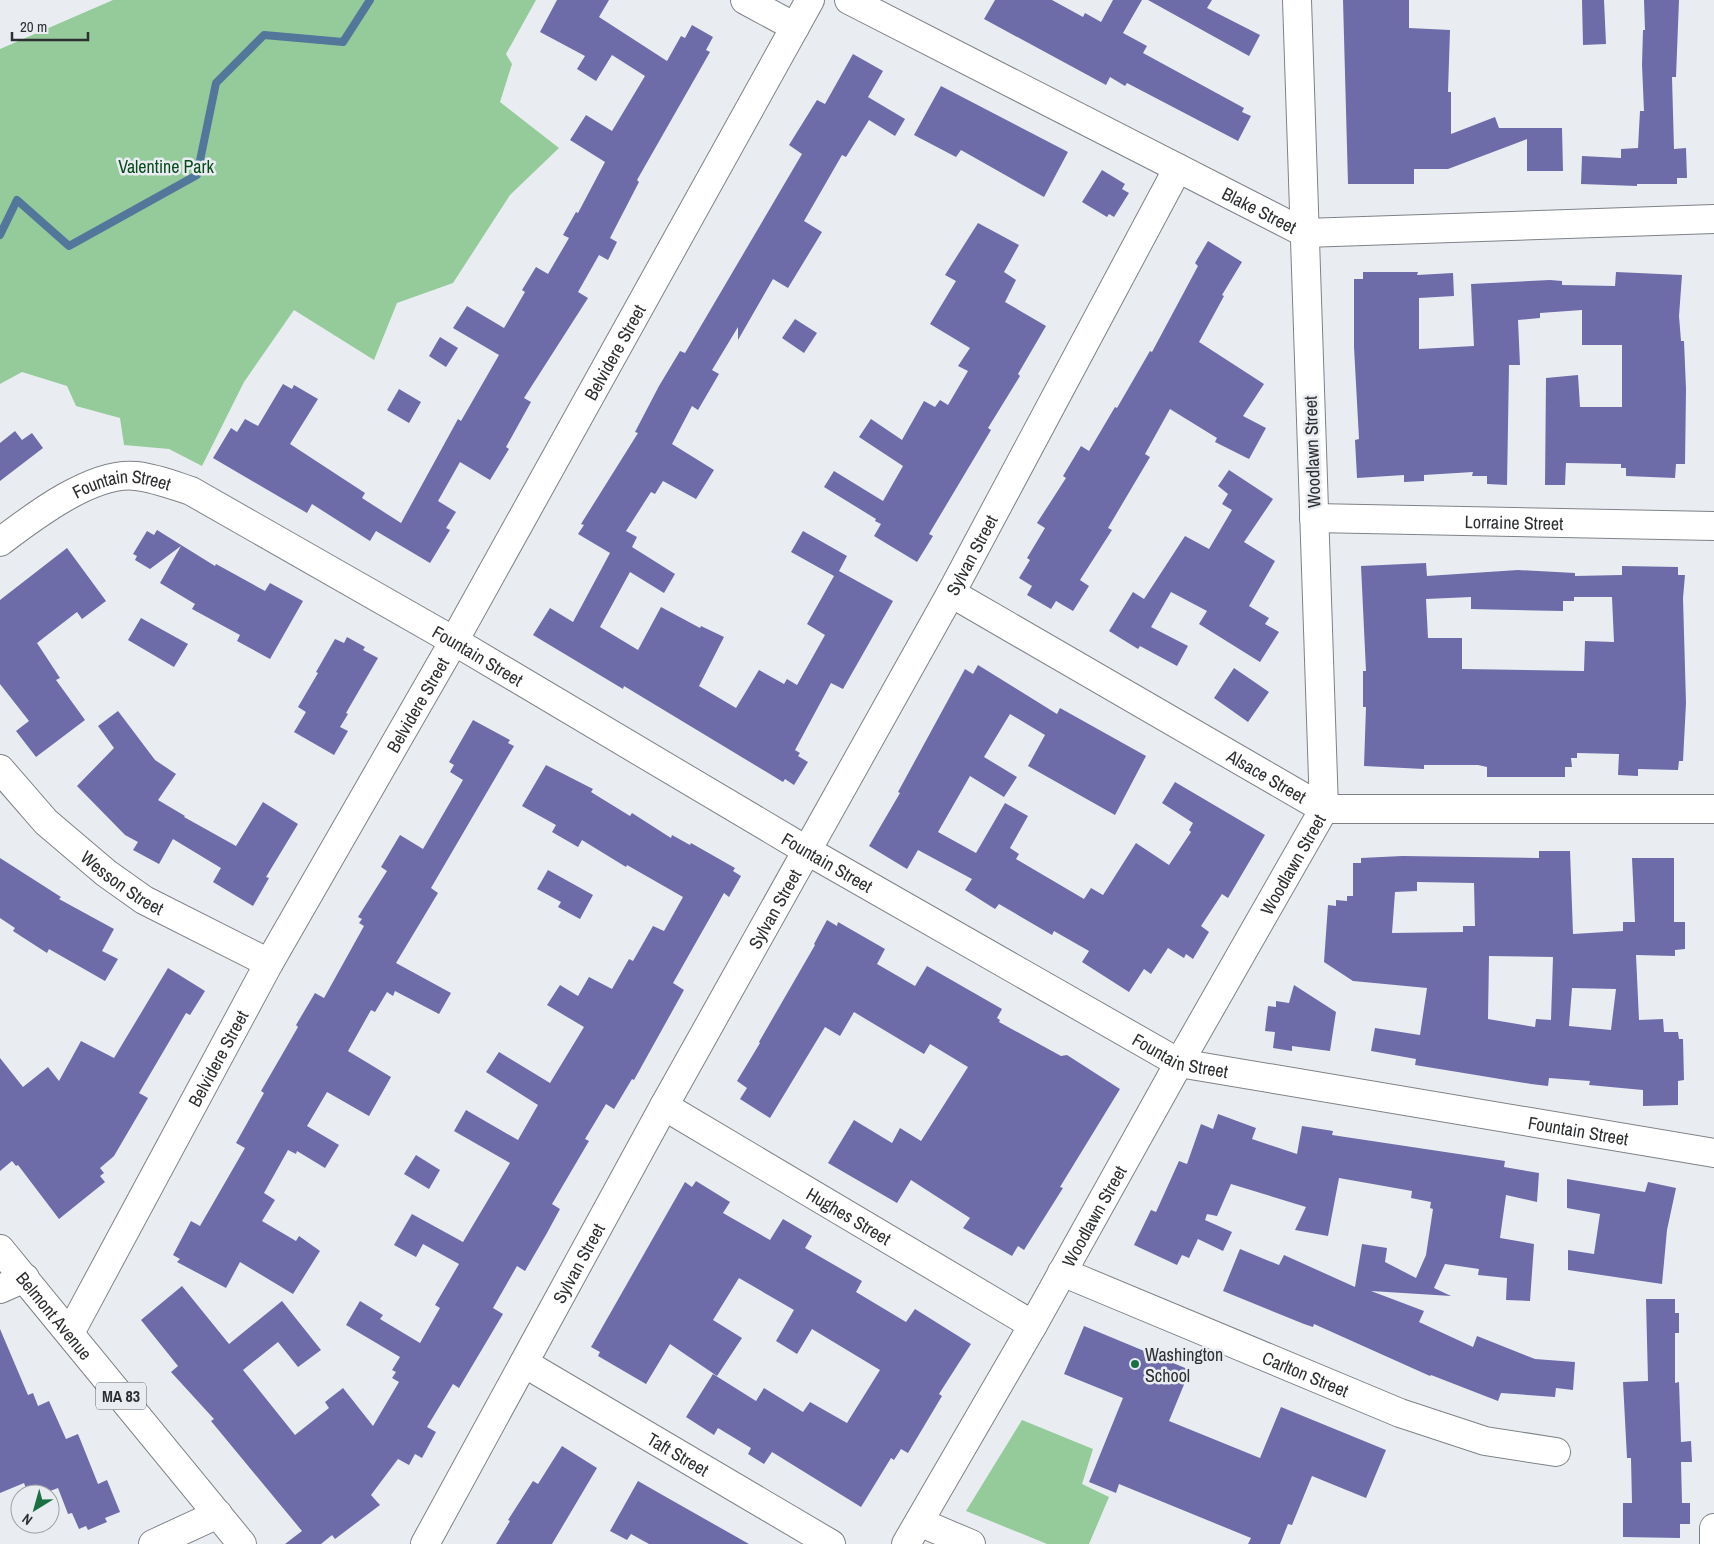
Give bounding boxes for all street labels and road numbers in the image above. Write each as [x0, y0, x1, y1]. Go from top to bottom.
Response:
street label: Blake Street [1218, 180, 1301, 239]
street label: Belvidere Street [578, 300, 651, 404]
street label: Woodlawn Street [1298, 396, 1326, 508]
street label: Fountain Street [68, 463, 174, 504]
street label: Lorraine Street [1464, 509, 1563, 535]
street label: Sylvan Street [940, 510, 1003, 600]
street label: Fountain Street [428, 619, 528, 692]
street label: Belvidere Street [380, 653, 455, 757]
street label: Alsace Street [1222, 743, 1311, 809]
street label: Woodlawn Street [1254, 809, 1331, 919]
street label: Fountain Street [777, 826, 877, 898]
street label: Wesson Street [76, 845, 168, 921]
street label: Sylvan Street [742, 864, 807, 953]
street label: Belvidere Street [182, 1006, 254, 1111]
street label: Fountain Street [1128, 1027, 1230, 1084]
street label: Fountain Street [1526, 1109, 1630, 1151]
street label: Woodlawn Street [1056, 1161, 1132, 1271]
street label: Hughes Street [802, 1181, 896, 1251]
street label: Sylvan Street [546, 1219, 610, 1308]
street label: Belmont Avenue [11, 1266, 98, 1365]
street label: Carlton Street [1259, 1345, 1353, 1403]
road number: MA 83 [96, 1382, 146, 1410]
street label: Taft Street [643, 1426, 714, 1482]

